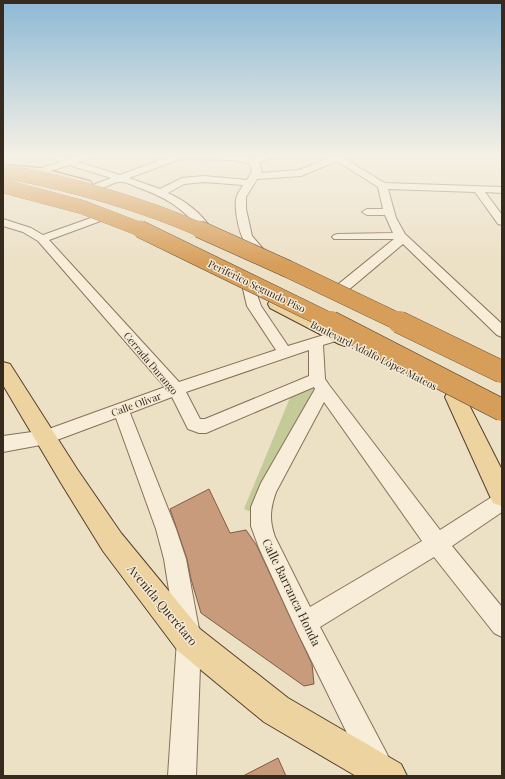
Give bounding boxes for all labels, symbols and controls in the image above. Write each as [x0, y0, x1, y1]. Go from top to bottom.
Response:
street label: Periférico Segundo Piso [206, 256, 308, 316]
street label: Boulevard Adolfo López Mateos [308, 317, 440, 393]
street label: Cerrada Durango [121, 329, 182, 398]
street label: Calle Olivar [109, 388, 164, 420]
street label: Calle Barranca Honda [259, 536, 325, 648]
street label: Avenida Querétaro [124, 560, 202, 649]

